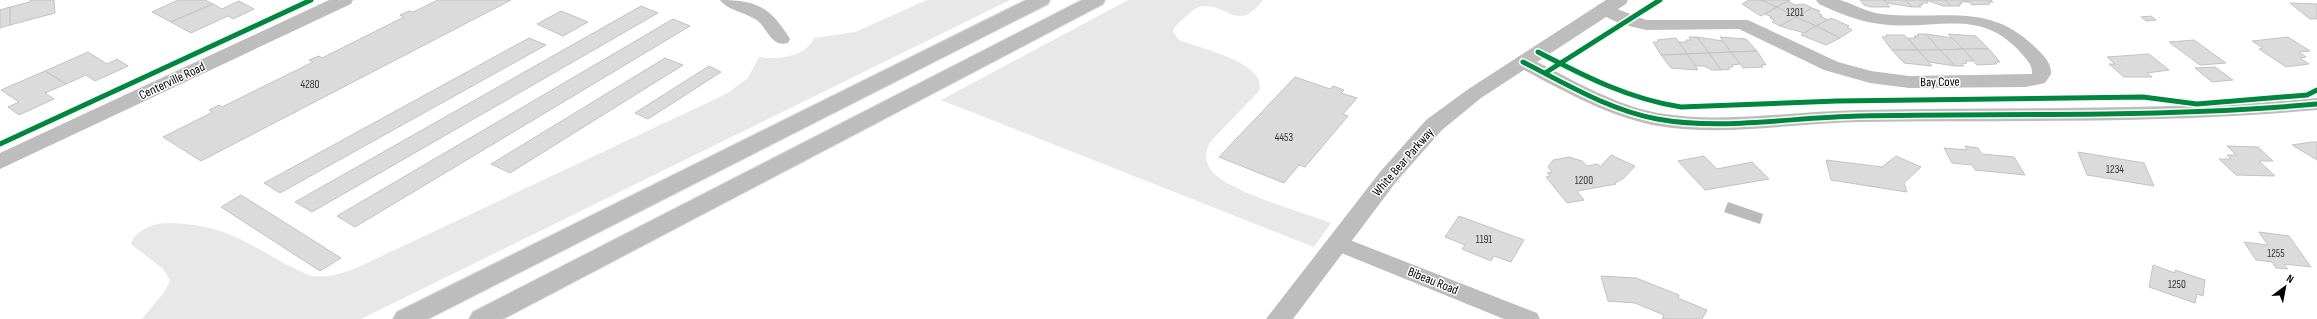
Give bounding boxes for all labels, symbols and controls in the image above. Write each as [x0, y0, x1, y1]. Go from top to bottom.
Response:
house number: 1201 [1786, 6, 1804, 19]
street label: Centerville Road [136, 59, 208, 103]
street label: Bay Cove [1920, 74, 1960, 90]
house number: 4280 [301, 78, 320, 91]
street label: White Bear Parkway [1369, 124, 1437, 200]
house number: 4453 [1275, 131, 1294, 144]
house number: 1234 [2106, 163, 2124, 176]
house number: 1200 [1575, 174, 1593, 187]
house number: 1191 [1476, 233, 1492, 246]
house number: 1255 [2267, 247, 2285, 260]
street label: Bibeau Road [1405, 264, 1461, 298]
north arrow [2265, 267, 2305, 307]
text: N [2284, 272, 2296, 286]
house number: 1250 [2168, 278, 2186, 291]

